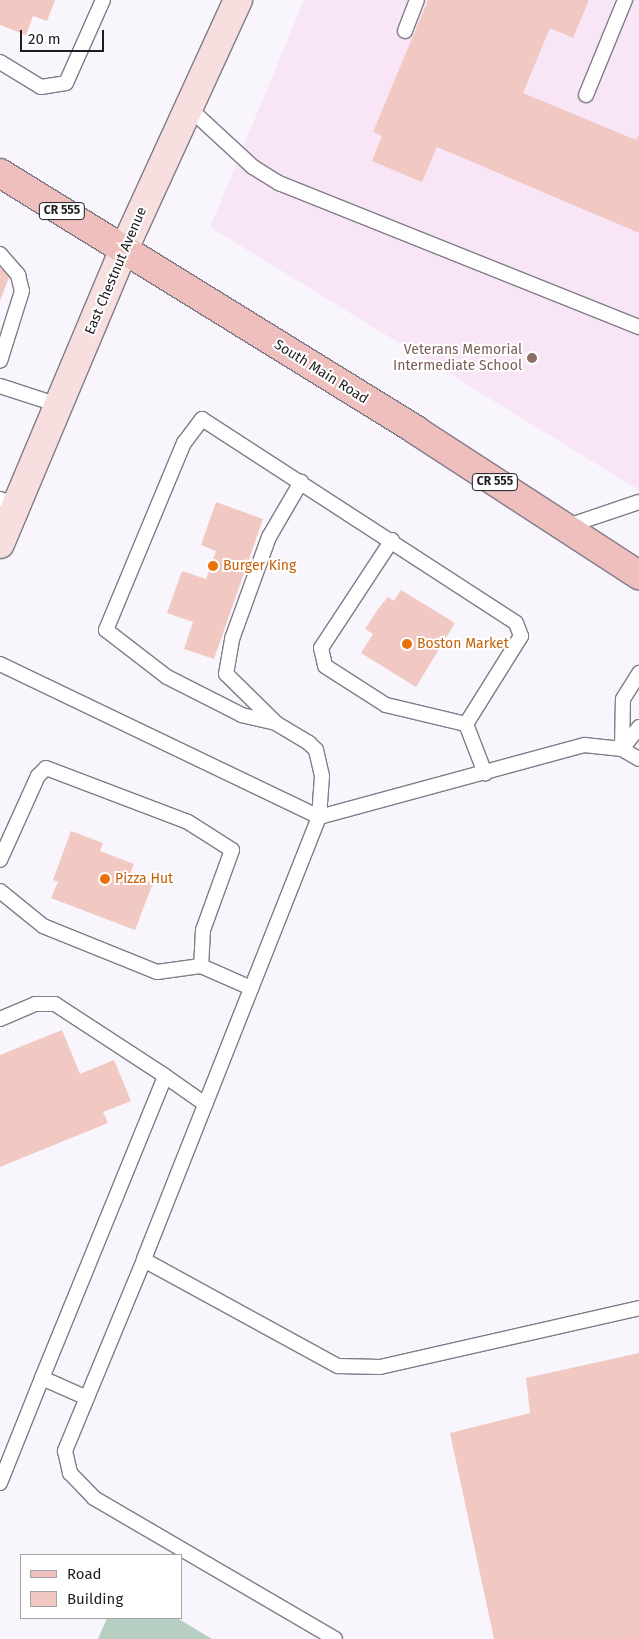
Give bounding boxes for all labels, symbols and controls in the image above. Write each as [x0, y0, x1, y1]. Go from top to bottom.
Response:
scale bar [22, 20, 106, 52]
text: 20 m [28, 30, 61, 48]
road number: CR 555 [38, 202, 86, 220]
street label: East Chestnut Avenue [82, 205, 150, 337]
street label: South Main Road [271, 336, 371, 408]
place label: Veterans Memorial Intermediate School [393, 342, 522, 374]
marker: Veterans Memorial Intermediate School [526, 352, 538, 364]
road number: CR 555 [471, 472, 519, 492]
place label: Burger King [223, 558, 296, 574]
marker: Burger King [207, 560, 219, 572]
place label: Boston Market [417, 636, 509, 652]
marker: Boston Market [401, 638, 413, 650]
place label: Pizza Hut [115, 871, 173, 887]
marker: Pizza Hut [99, 873, 111, 885]
legend [20, 1554, 182, 1619]
text: Road [67, 1565, 102, 1583]
text: Building [67, 1590, 123, 1608]

